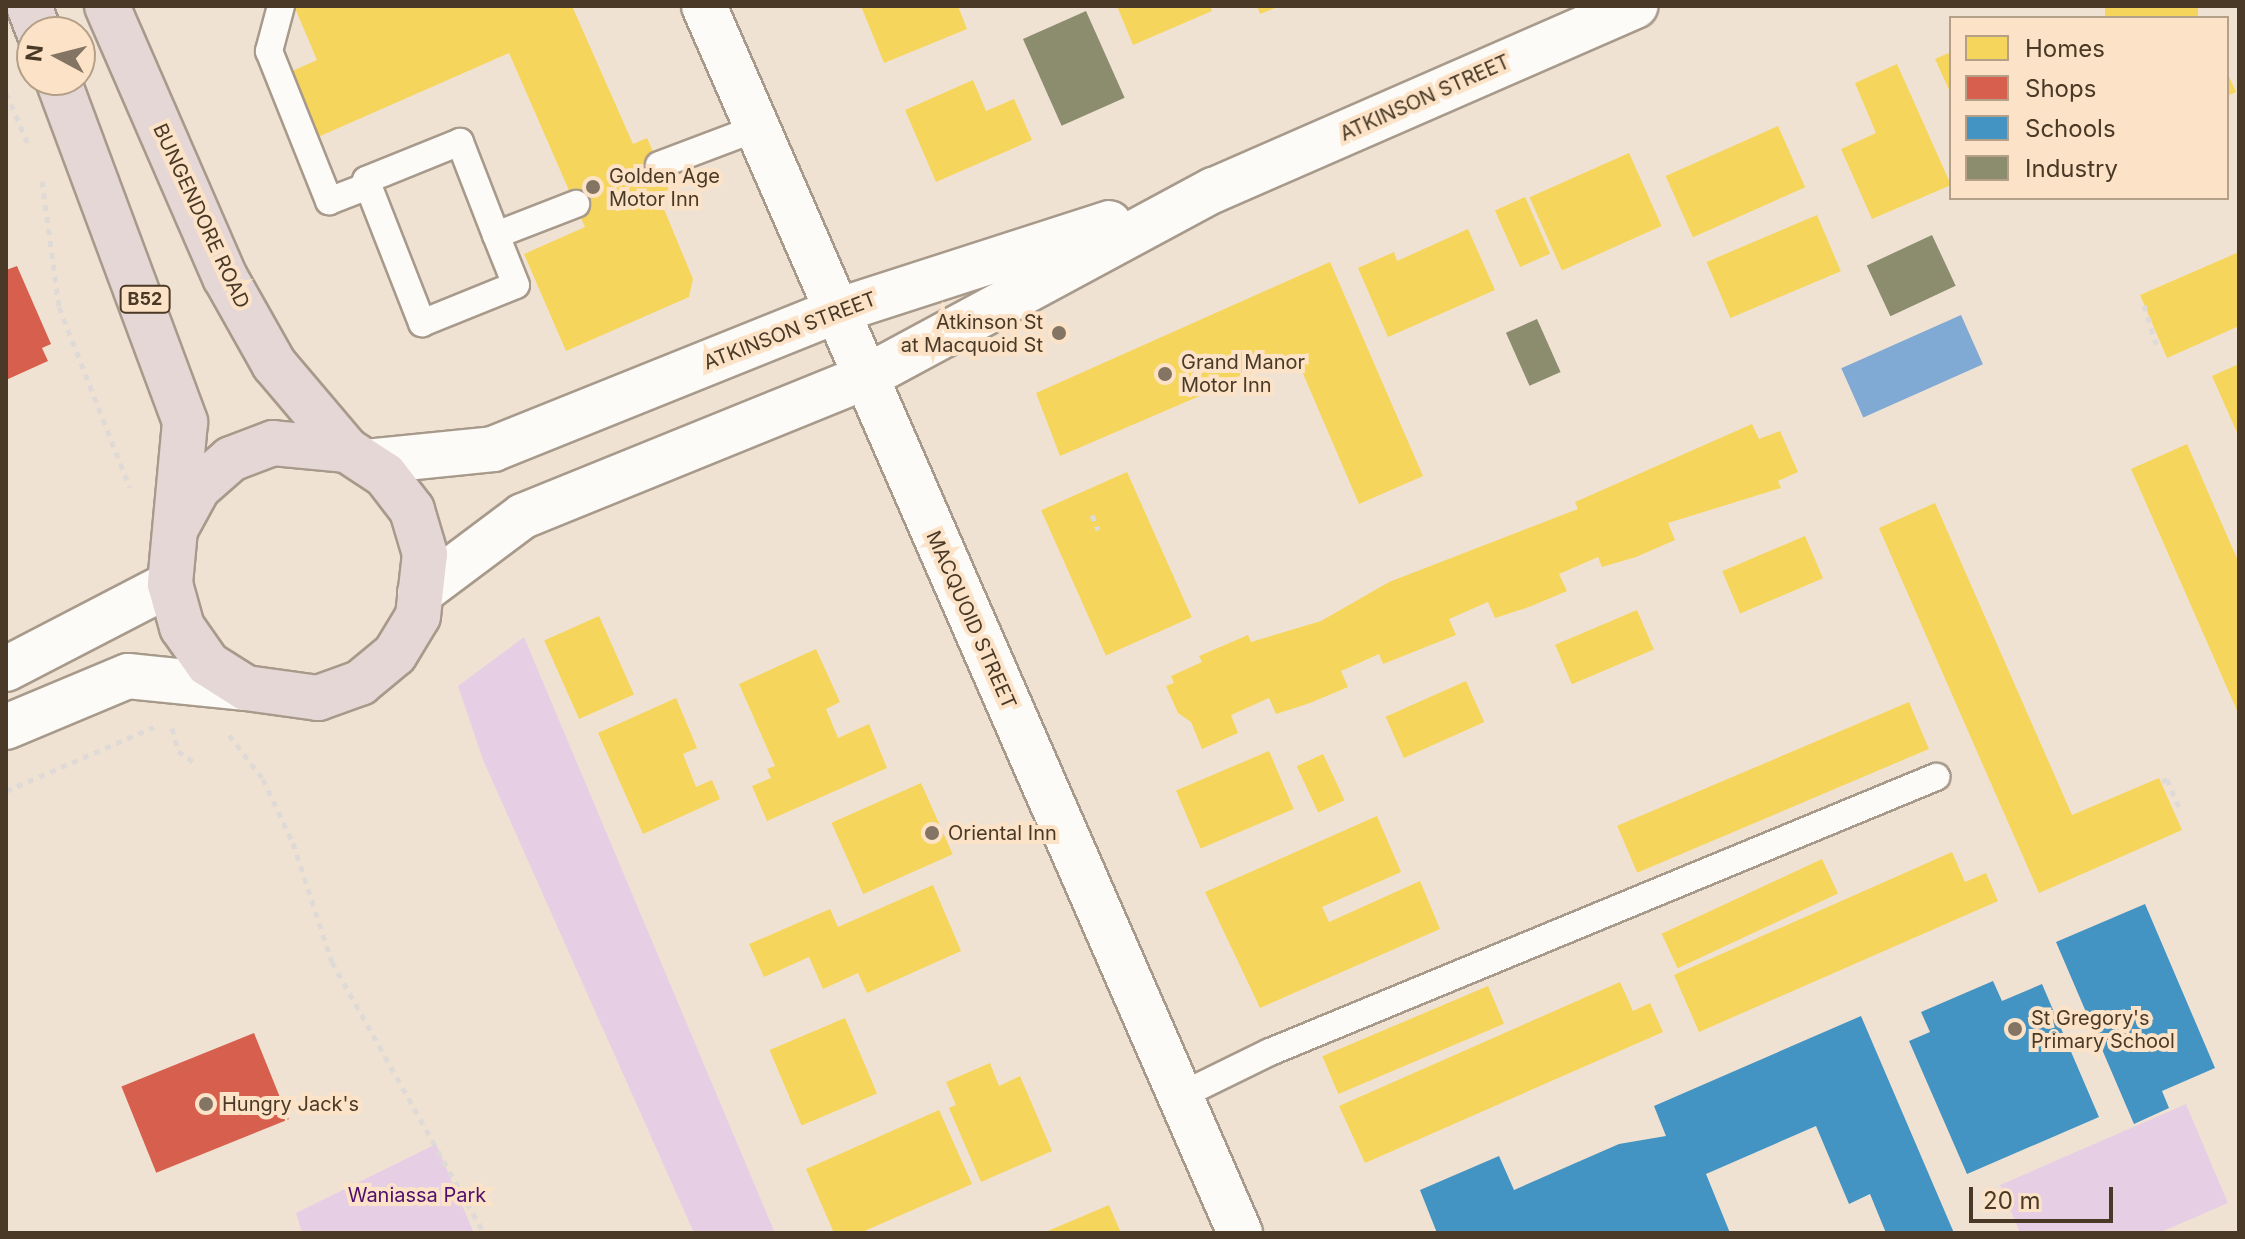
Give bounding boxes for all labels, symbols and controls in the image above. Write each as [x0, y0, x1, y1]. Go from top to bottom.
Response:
north arrow [16, 16, 96, 96]
legend [1949, 16, 2229, 200]
text: Homes [2025, 34, 2105, 63]
text: N [20, 43, 48, 63]
street label: ATKINSON STREET [1336, 50, 1514, 146]
text: Shops [2025, 74, 2096, 103]
text: Schools [2025, 114, 2116, 143]
street label: BUNGENDORE ROAD [148, 120, 254, 312]
text: Industry [2025, 154, 2118, 183]
place label: Golden Age Motor Inn [609, 164, 720, 211]
marker: Golden Age Motor Inn [584, 178, 602, 196]
road number: B52 [119, 285, 171, 313]
street label: ATKINSON STREET [700, 287, 880, 375]
place label: Atkinson St at Macquoid St [901, 310, 1043, 357]
marker: Atkinson St at Macquoid St [1050, 324, 1068, 342]
place label: Grand Manor Motor Inn [1181, 350, 1305, 397]
marker: Grand Manor Motor Inn [1156, 365, 1174, 383]
street label: MACQUOID STREET [921, 527, 1021, 713]
place label: Oriental Inn [948, 821, 1057, 845]
marker: Oriental Inn [923, 824, 941, 842]
place label: St Gregory's Primary School [2031, 1006, 2175, 1053]
marker: St Gregory's Primary School [2006, 1020, 2024, 1038]
place label: Hungry Jack's [222, 1092, 359, 1116]
marker: Hungry Jack's [197, 1095, 215, 1113]
scale bar [1973, 1171, 2117, 1221]
park label: Waniassa Park [348, 1183, 486, 1207]
text: 20 m [1983, 1186, 2041, 1215]

